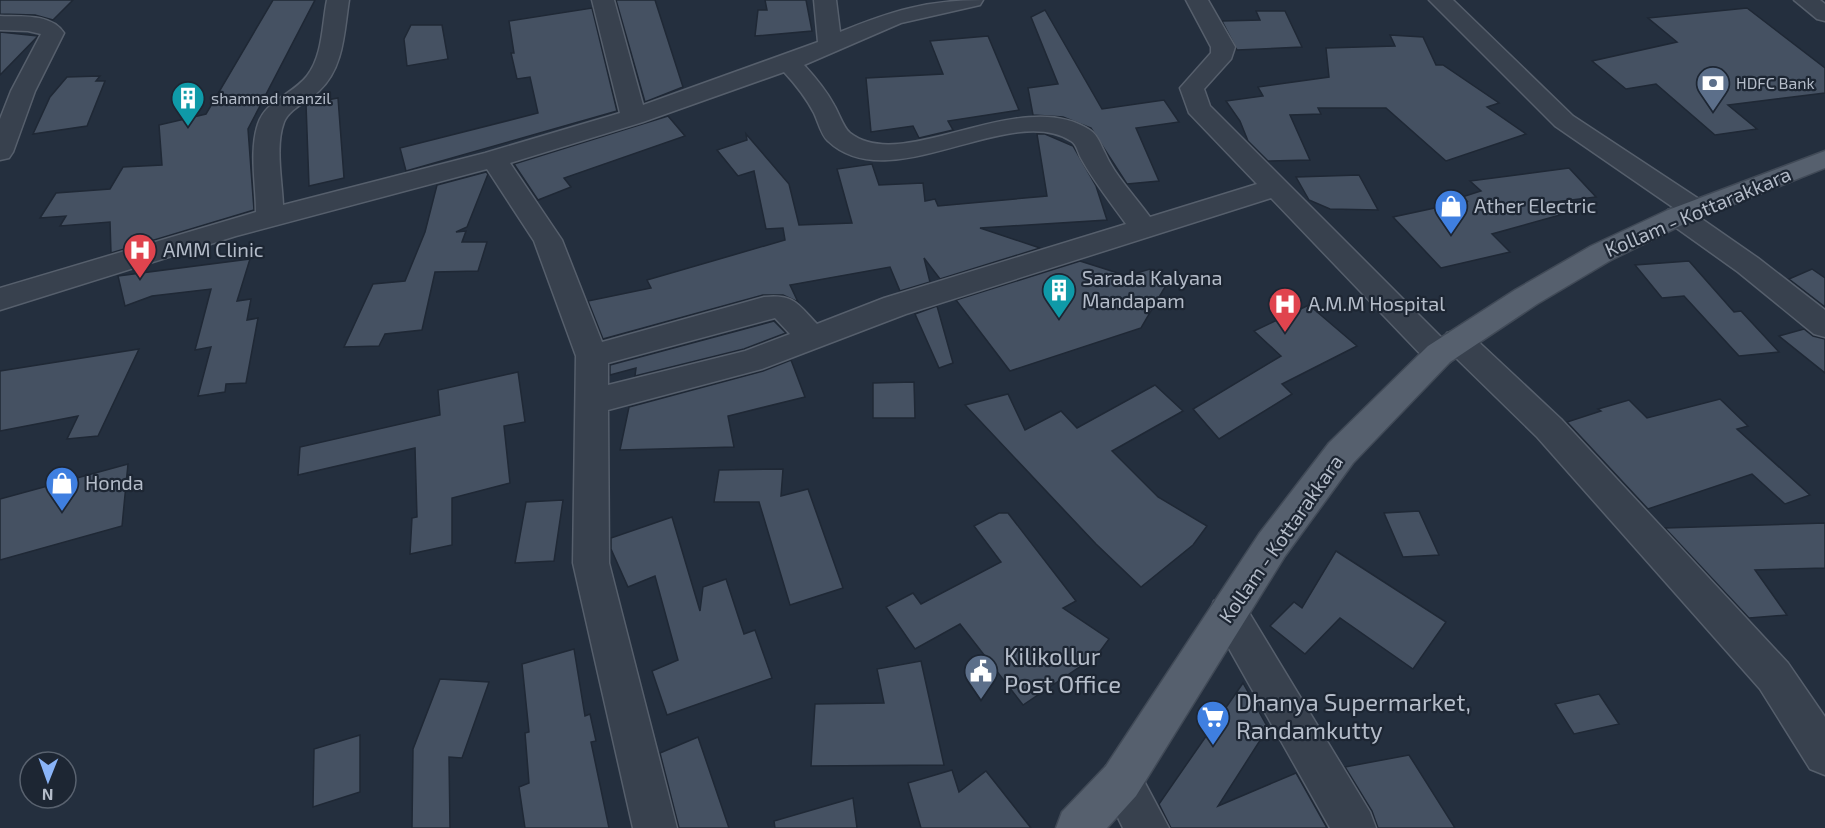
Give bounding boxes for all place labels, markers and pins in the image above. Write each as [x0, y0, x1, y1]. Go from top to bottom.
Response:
bank icon: HDFC Bank [1695, 65, 1731, 112]
place label: HDFC Bank [1736, 73, 1815, 92]
building icon: shamnad manzil [170, 80, 206, 127]
place label: shamnad manzil [211, 88, 331, 107]
shop icon: Ather Electric [1433, 188, 1469, 235]
place label: Ather Electric [1474, 193, 1597, 217]
hospital icon: AMM Clinic [122, 232, 158, 279]
place label: AMM Clinic [163, 237, 264, 261]
place label: Sarada Kalyana Mandapam [1082, 265, 1222, 312]
building icon: Sarada Kalyana Mandapam [1041, 272, 1077, 319]
hospital icon: A.M.M Hospital [1267, 286, 1303, 333]
place label: A.M.M Hospital [1308, 291, 1445, 315]
shop icon: Honda [44, 465, 80, 512]
place label: Honda [85, 470, 144, 494]
place label: Kilikollur Post Office [1004, 641, 1121, 698]
public building icon: Kilikollur Post Office [963, 653, 999, 700]
place label: Dhanya Supermarket, Randamkutty [1236, 687, 1471, 744]
supermarket icon: Dhanya Supermarket, Randamkutty [1195, 699, 1231, 746]

